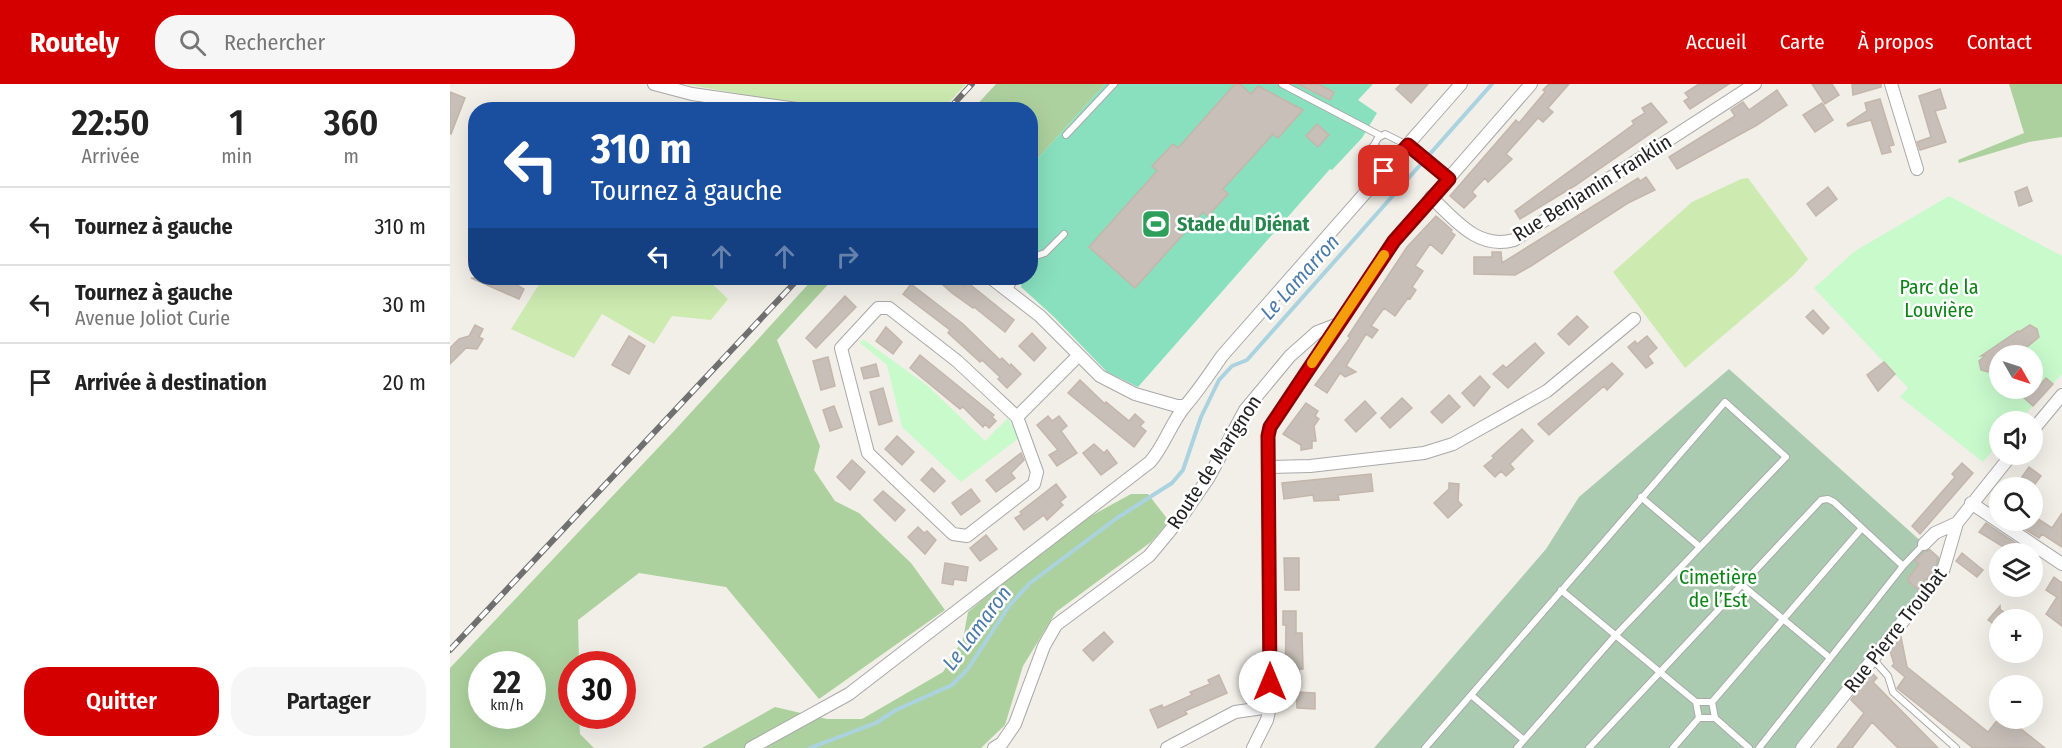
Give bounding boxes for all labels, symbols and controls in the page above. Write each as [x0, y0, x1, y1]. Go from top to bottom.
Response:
search box [155, 15, 575, 69]
text: Routely [30, 26, 119, 59]
icon: search [176, 26, 209, 59]
text: Rechercher [224, 29, 325, 56]
text: Accueil [1686, 29, 1747, 55]
text: Carte [1780, 29, 1825, 55]
text: À propos [1858, 29, 1934, 55]
text: Contact [1967, 29, 2032, 55]
text: 22:50 [71, 101, 150, 145]
text: 1 [229, 101, 244, 145]
text: 360 [324, 101, 379, 145]
text: 310 m [591, 124, 692, 174]
icon: left [492, 126, 570, 204]
street label: Rue Benjamin Franklin [1508, 129, 1676, 247]
text: Arrivée [82, 144, 140, 168]
text: min [221, 144, 252, 168]
text: m [343, 144, 359, 168]
pin [1358, 145, 1409, 196]
icon: arrive [1367, 154, 1400, 187]
text: Tournez à gauche [591, 175, 782, 207]
sports icon: Stade du Diénat [1140, 208, 1172, 240]
icon: left [24, 210, 57, 243]
place label: Stade du Diénat [1177, 212, 1310, 236]
text: Tournez à gauche [75, 213, 233, 240]
text: 310 m [374, 213, 426, 240]
water label: Le Lamarron [1255, 229, 1345, 325]
icon: left [642, 240, 675, 273]
icon: ahead [705, 240, 738, 273]
icon: ahead [768, 240, 801, 273]
icon: right [831, 240, 864, 273]
park label: Parc de la Louvière [1899, 275, 1979, 322]
text: Tournez à gauche [75, 279, 233, 306]
icon: left [24, 288, 57, 321]
text: 30 m [383, 291, 426, 318]
text: Avenue Joliot Curie [75, 306, 230, 330]
north arrow [1989, 345, 2043, 399]
map controls [1989, 345, 2043, 729]
icon: arrive [24, 366, 57, 399]
text: Arrivée à destination [75, 369, 267, 396]
text: 20 m [383, 369, 426, 396]
street label: Route de Marignon [1162, 391, 1266, 533]
button: sound [1989, 411, 2043, 465]
button: search [1989, 477, 2043, 531]
button: layers [1989, 543, 2043, 597]
street label: Rue Pierre Troubat [1839, 562, 1952, 697]
park label: Cimetière de l’Est [1679, 565, 1757, 612]
water label: Le Lamaron [937, 581, 1017, 675]
button: + [1989, 609, 2043, 663]
position arrow [1238, 650, 1302, 714]
speed limit sign: 30 [558, 651, 636, 729]
text: 22 [493, 665, 521, 701]
button: Quitter [24, 667, 219, 736]
button: Partager [231, 667, 426, 736]
button: − [1989, 675, 2043, 729]
text: km/h [490, 696, 524, 714]

